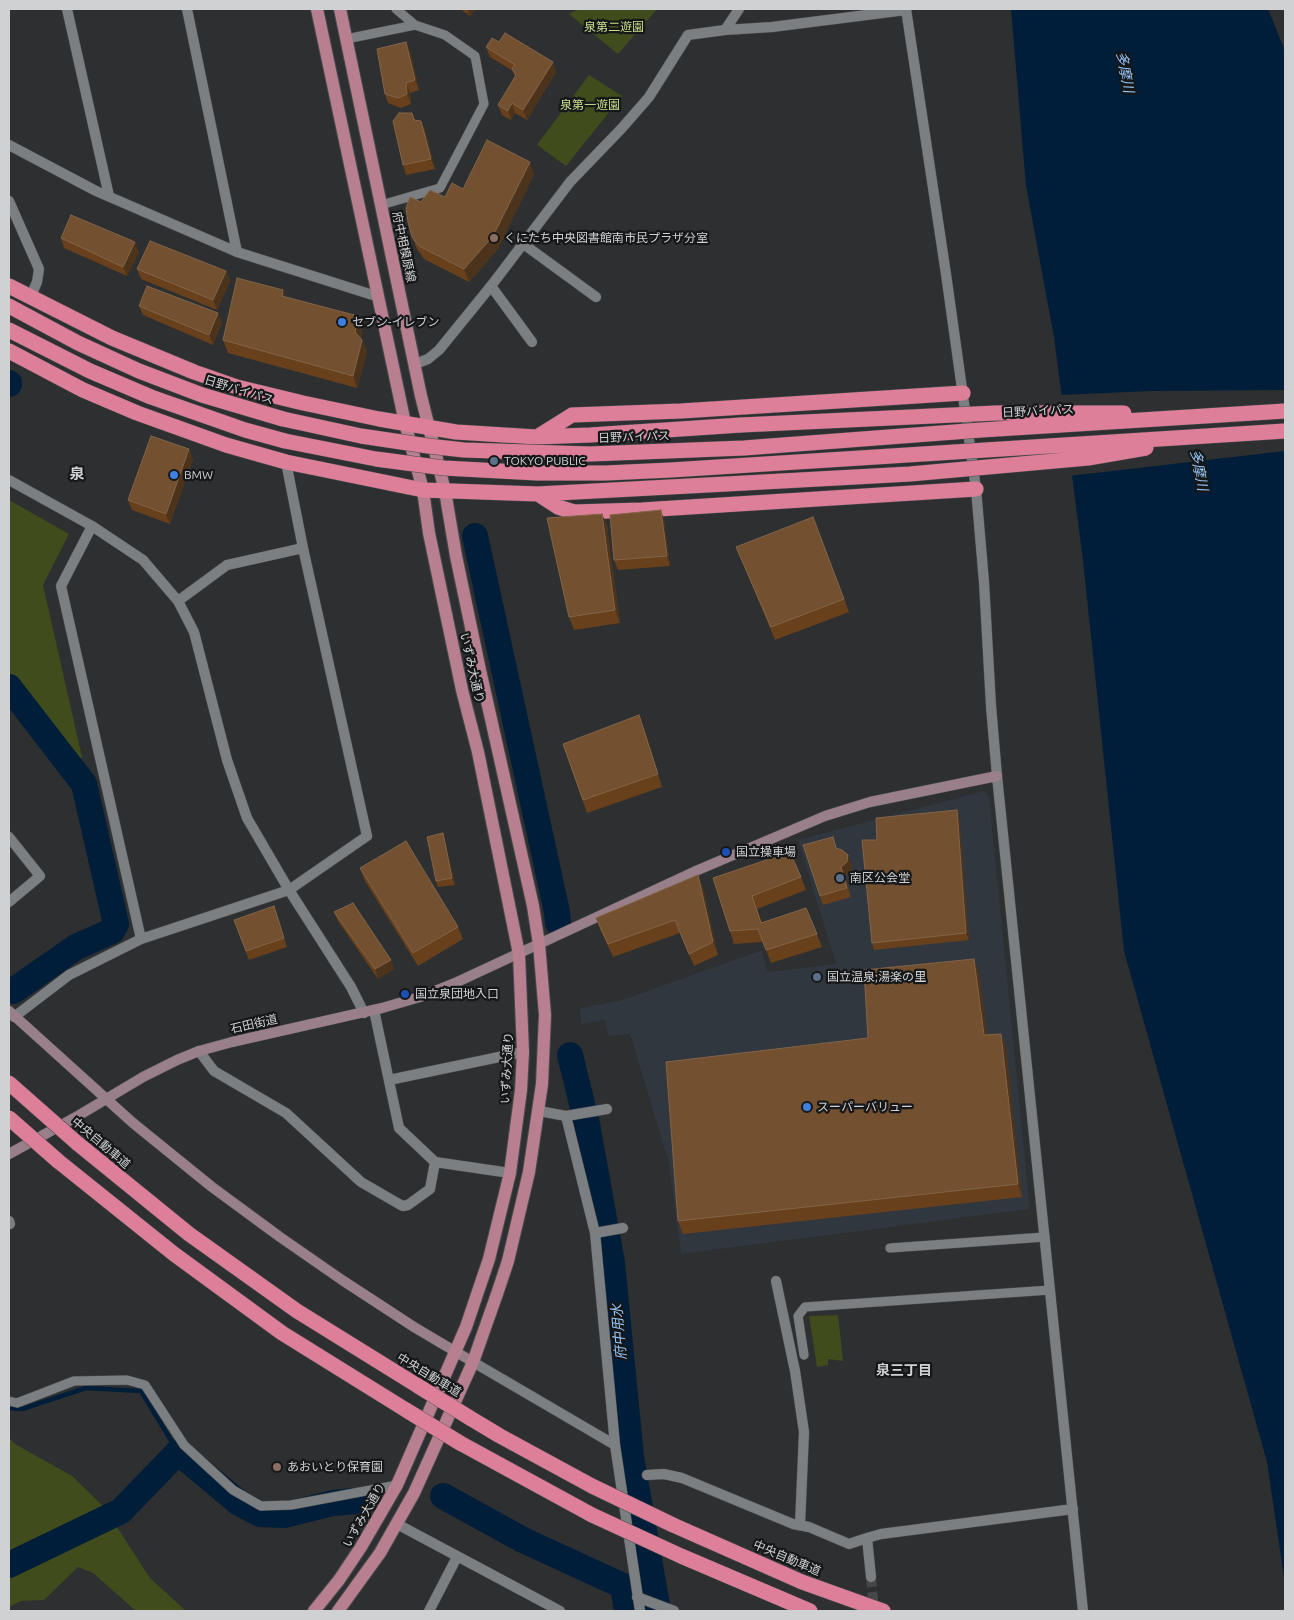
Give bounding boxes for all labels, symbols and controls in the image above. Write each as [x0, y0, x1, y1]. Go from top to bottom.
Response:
park label: 泉第二遊園 [584, 20, 644, 34]
water label: 多摩川 [1113, 50, 1137, 94]
park label: 泉第一遊園 [560, 98, 620, 112]
street label: 府中相模原線 [389, 210, 419, 284]
place label: くにたち中央図書館南市民プラザ分室 [504, 231, 708, 245]
marker: くにたち中央図書館南市民プラザ分室 [488, 232, 500, 244]
place label: セブン-イレブン [352, 315, 439, 329]
marker: セブン-イレブン [336, 316, 348, 328]
street label: 日野バイパス [202, 373, 276, 407]
street label: 日野バイパス [1002, 402, 1074, 420]
street label: 日野バイパス [598, 429, 670, 445]
water label: 多摩川 [1187, 448, 1211, 492]
place label: TOKYO PUBLIC [504, 454, 586, 468]
marker: TOKYO PUBLIC [488, 455, 500, 467]
district label: 泉 [70, 465, 84, 483]
place label: BMW [184, 468, 213, 482]
marker: BMW [168, 469, 180, 481]
street label: いずみ大通り [457, 631, 487, 705]
place label: 国立操車場 [736, 845, 796, 859]
marker: 国立操車場 [720, 846, 732, 858]
place label: 南区公会堂 [850, 871, 910, 885]
marker: 南区公会堂 [834, 872, 846, 884]
place label: 国立温泉;湯楽の里 [827, 970, 926, 984]
marker: 国立温泉;湯楽の里 [811, 971, 823, 983]
place label: 国立泉団地入口 [415, 987, 499, 1001]
marker: 国立泉団地入口 [399, 988, 411, 1000]
street label: 石田街道 [229, 1012, 279, 1036]
street label: いずみ大通り [498, 1032, 516, 1104]
place label: スーパーバリュー [817, 1100, 913, 1114]
marker: スーパーバリュー [801, 1101, 813, 1113]
street label: 中央自動車道 [69, 1114, 133, 1172]
water label: 府中用水 [608, 1303, 630, 1361]
street label: 中央自動車道 [394, 1350, 464, 1400]
district label: 泉三丁目 [876, 1362, 932, 1378]
place label: あおいとり保育園 [287, 1460, 383, 1474]
marker: あおいとり保育園 [271, 1461, 283, 1473]
street label: いずみ大通り [340, 1480, 388, 1550]
street label: 中央自動車道 [751, 1537, 823, 1579]

